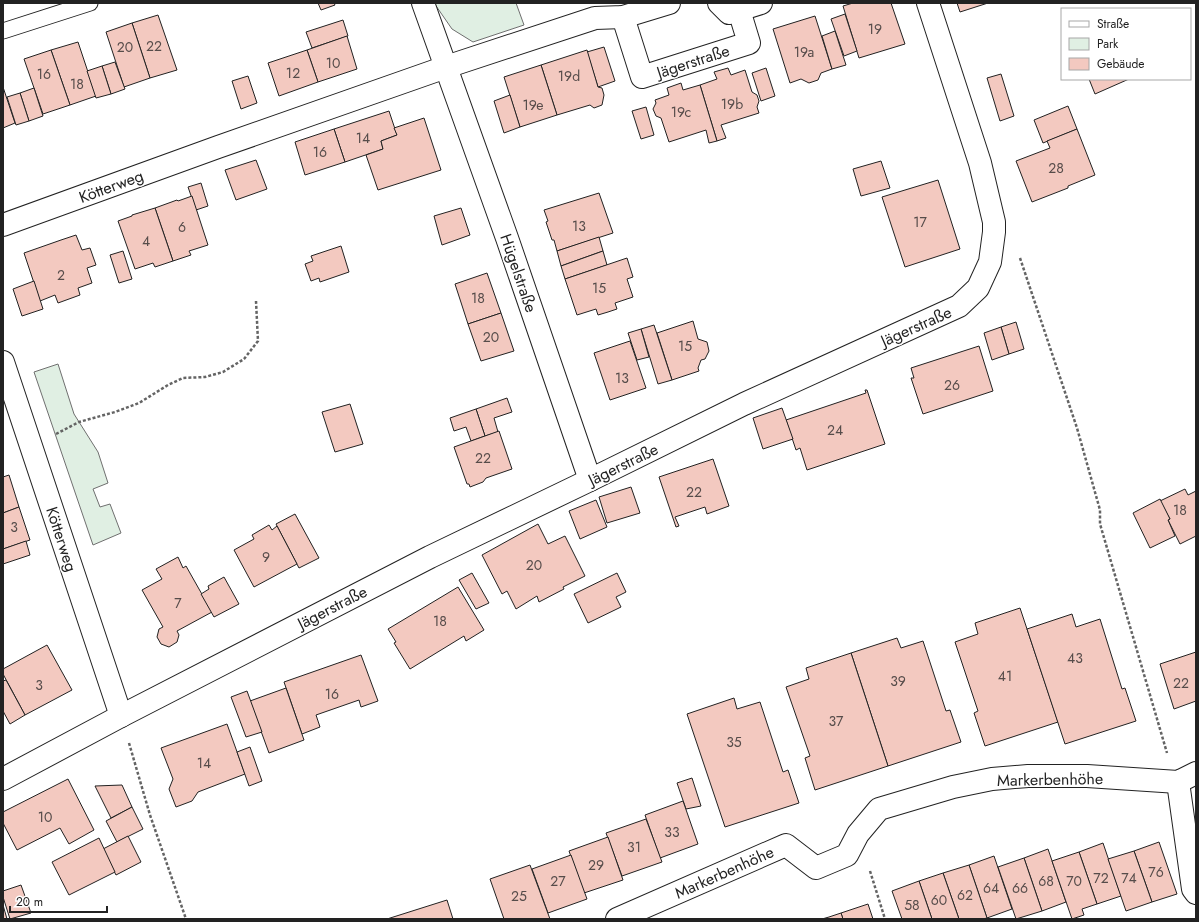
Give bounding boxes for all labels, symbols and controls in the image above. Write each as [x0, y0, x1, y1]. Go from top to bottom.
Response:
legend [1061, 8, 1191, 80]
text: Straße [1097, 15, 1129, 33]
house number: 19 [868, 19, 882, 39]
text: Park [1097, 35, 1119, 53]
house number: 22 [146, 36, 162, 56]
house number: 20 [117, 37, 133, 57]
street label: Jägerstraße [652, 39, 732, 85]
house number: 19a [794, 42, 814, 62]
house number: 10 [326, 53, 340, 73]
text: Gebäude [1097, 55, 1144, 73]
house number: 12 [286, 63, 300, 83]
house number: 16 [37, 64, 51, 84]
house number: 19d [558, 66, 580, 86]
house number: 18 [70, 74, 84, 94]
house number: 19b [721, 94, 743, 114]
house number: 19e [522, 95, 544, 115]
house number: 19c [671, 102, 691, 122]
house number: 14 [356, 128, 370, 148]
house number: 16 [313, 142, 327, 162]
house number: 28 [1048, 158, 1064, 178]
street label: Kötterweg [76, 164, 147, 209]
house number: 17 [913, 212, 927, 232]
house number: 13 [572, 216, 586, 236]
house number: 6 [178, 217, 186, 237]
house number: 4 [142, 231, 150, 251]
street label: Hügelstraße [494, 231, 543, 316]
house number: 2 [57, 265, 65, 285]
house number: 15 [592, 278, 606, 298]
house number: 18 [471, 288, 485, 308]
street label: Jägerstraße [875, 301, 955, 353]
house number: 20 [483, 327, 499, 347]
house number: 15 [678, 336, 692, 356]
house number: 13 [615, 368, 629, 388]
house number: 26 [944, 375, 960, 395]
house number: 24 [827, 420, 843, 440]
street label: Jägerstraße [583, 438, 662, 492]
house number: 22 [475, 448, 491, 468]
house number: 22 [686, 482, 702, 502]
house number: 18 [1173, 500, 1187, 520]
street label: Kötterweg [40, 504, 83, 575]
house number: 3 [10, 517, 18, 537]
house number: 9 [262, 547, 270, 567]
house number: 20 [526, 555, 542, 575]
street label: Jägerstraße [292, 580, 371, 636]
house number: 7 [174, 593, 182, 613]
house number: 18 [433, 611, 447, 631]
house number: 43 [1067, 648, 1083, 668]
house number: 41 [998, 666, 1012, 686]
house number: 39 [890, 671, 906, 691]
house number: 22 [1173, 673, 1189, 693]
house number: 3 [35, 675, 43, 695]
house number: 16 [325, 684, 339, 704]
house number: 37 [829, 711, 844, 731]
house number: 35 [726, 732, 742, 752]
house number: 14 [197, 753, 211, 773]
street label: Markerbenhöhe [997, 767, 1103, 792]
house number: 10 [38, 807, 52, 827]
house number: 33 [664, 822, 680, 842]
house number: 31 [627, 837, 641, 857]
street label: Markerbenhöhe [671, 840, 777, 905]
house number: 29 [588, 855, 604, 875]
house number: 76 [1148, 862, 1164, 882]
house number: 72 [1093, 868, 1109, 888]
house number: 74 [1121, 868, 1137, 888]
house number: 27 [550, 871, 566, 891]
house number: 68 [1038, 871, 1054, 891]
house number: 70 [1066, 871, 1082, 891]
house number: 64 [983, 878, 999, 898]
house number: 66 [1012, 878, 1028, 898]
house number: 62 [957, 885, 973, 905]
house number: 25 [511, 886, 527, 906]
scale bar [10, 888, 107, 914]
house number: 60 [931, 890, 947, 910]
text: 20 m [16, 893, 43, 911]
house number: 58 [904, 895, 920, 915]

